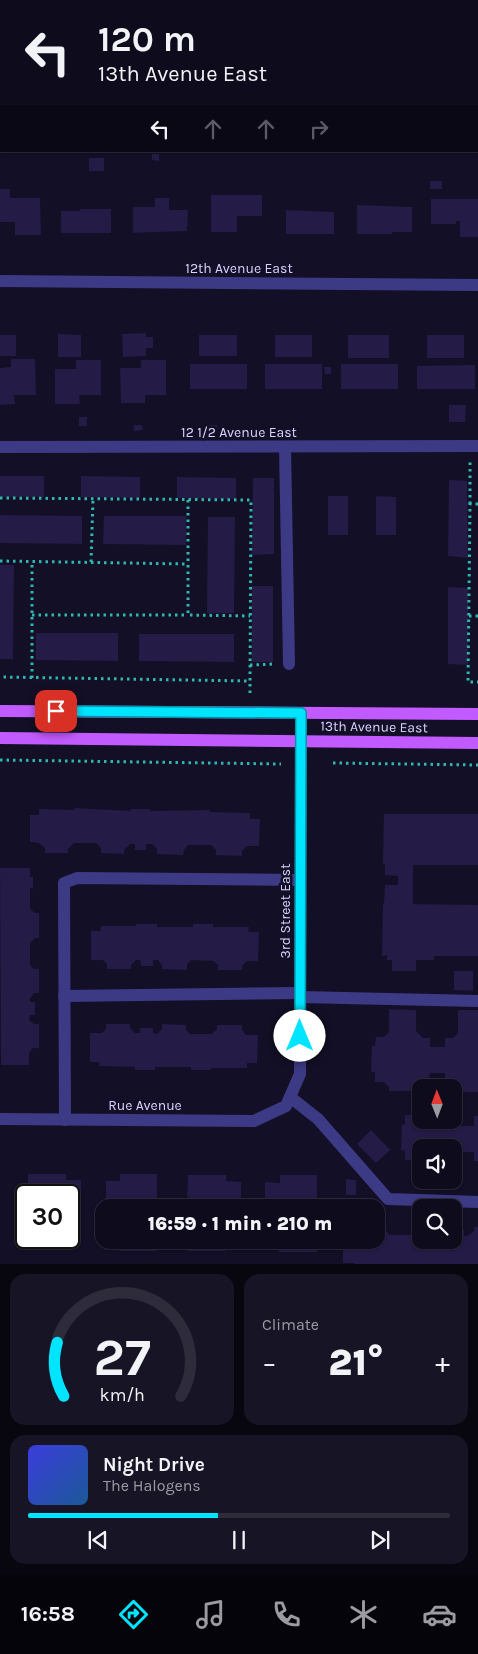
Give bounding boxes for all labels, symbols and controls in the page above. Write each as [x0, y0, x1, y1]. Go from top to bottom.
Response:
text: 120 m [98, 19, 196, 60]
icon: left [15, 20, 80, 85]
text: 13th Avenue East [98, 61, 267, 87]
icon: left [146, 115, 174, 143]
icon: ahead [199, 115, 227, 143]
icon: ahead [252, 115, 280, 143]
icon: right [305, 115, 333, 143]
street label: 12th Avenue East [185, 260, 293, 277]
street label: 12 1/2 Avenue East [181, 424, 297, 441]
pin [35, 690, 77, 732]
icon: arrive [42, 697, 70, 725]
street label: 13th Avenue East [320, 718, 428, 736]
street label: 3rd Street East [277, 864, 294, 958]
position arrow [273, 1009, 325, 1061]
north arrow [412, 1079, 462, 1129]
map controls [412, 1079, 462, 1249]
street label: Rue Avenue [108, 1097, 182, 1114]
button: sound [412, 1139, 462, 1189]
speed limit sign: 30 [15, 1184, 80, 1249]
button: search [412, 1199, 462, 1249]
text: 16:59 · 1 min · 210 m [148, 1213, 332, 1235]
text: Climate [262, 1315, 319, 1334]
text: 27 [93, 1327, 151, 1388]
text: 21° [328, 1340, 384, 1385]
text: − [262, 1346, 277, 1379]
text: + [435, 1346, 450, 1379]
text: km/h [99, 1385, 145, 1406]
text: Night Drive [103, 1454, 205, 1476]
text: The Halogens [103, 1476, 201, 1495]
icon: previous [84, 1526, 112, 1554]
icon: pause [225, 1526, 253, 1554]
icon: next [366, 1526, 394, 1554]
icon: directions [116, 1597, 151, 1632]
icon: music [193, 1597, 228, 1632]
icon: phone [269, 1597, 304, 1632]
icon: climate [346, 1597, 381, 1632]
icon: car [422, 1597, 457, 1632]
text: 16:58 [21, 1601, 75, 1627]

